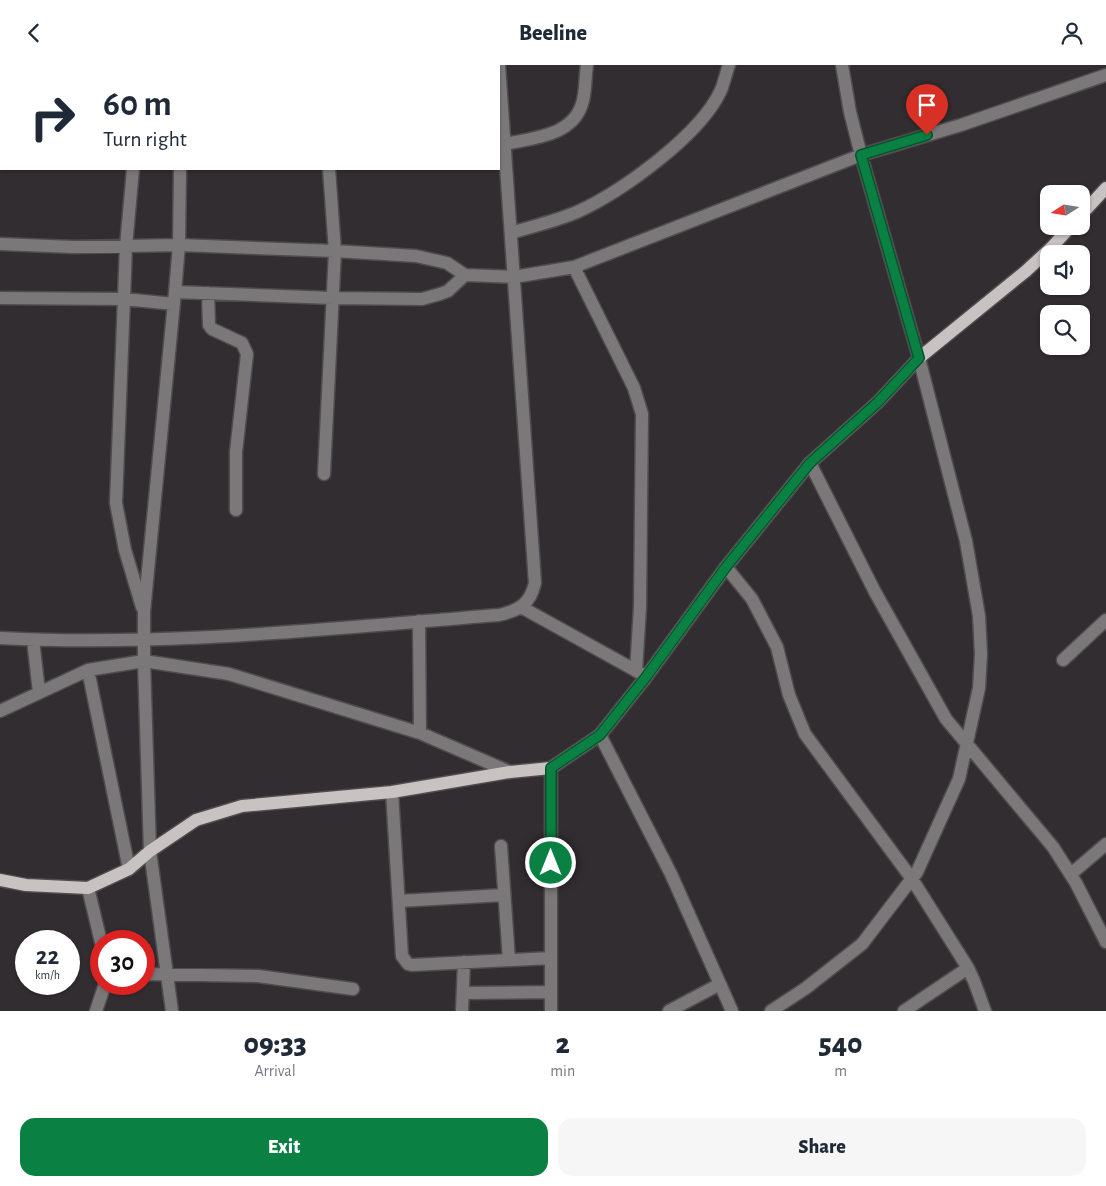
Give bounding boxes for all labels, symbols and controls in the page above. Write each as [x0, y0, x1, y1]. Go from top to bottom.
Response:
icon: back [20, 19, 48, 47]
icon: person [1058, 19, 1086, 47]
text: Beeline [519, 22, 587, 44]
pin [906, 84, 948, 135]
icon: right [20, 85, 85, 150]
text: 60 m [103, 87, 172, 122]
icon: arrive [913, 91, 941, 119]
text: Turn right [103, 128, 187, 150]
north arrow [1040, 185, 1090, 235]
map controls [1040, 185, 1090, 355]
button: sound [1040, 245, 1090, 295]
button: search [1040, 305, 1090, 355]
position arrow [524, 836, 576, 888]
speed limit sign: 30 [90, 930, 155, 995]
text: 22 [36, 944, 59, 969]
text: km/h [35, 969, 60, 981]
text: 09:33 [243, 1029, 307, 1059]
text: 2 [555, 1029, 570, 1059]
text: 540 [819, 1029, 863, 1059]
text: Arrival [255, 1063, 296, 1079]
text: min [550, 1063, 575, 1079]
text: m [834, 1063, 847, 1079]
button: Exit [20, 1118, 548, 1176]
button: Share [558, 1118, 1086, 1176]

